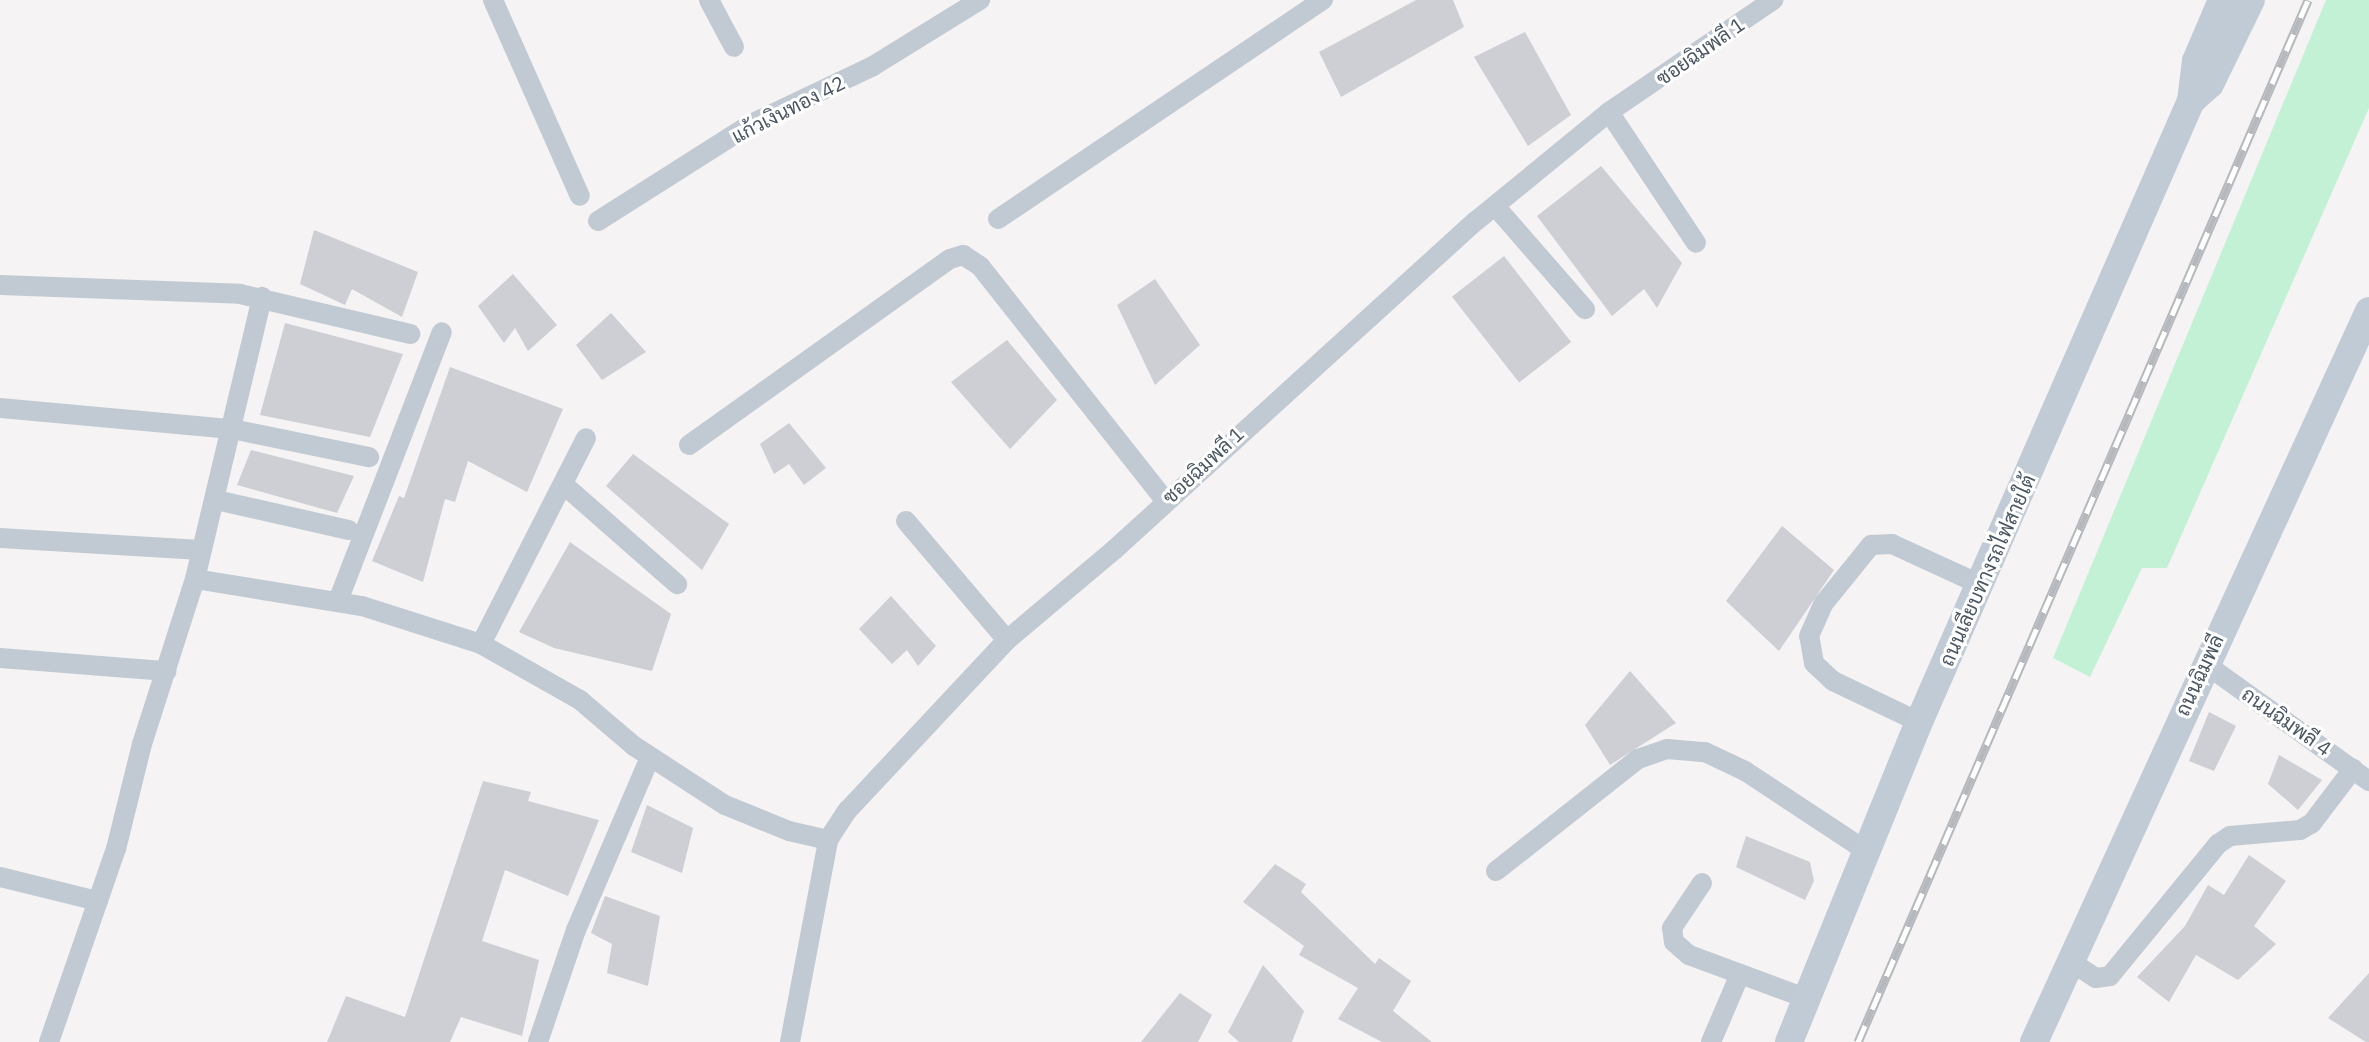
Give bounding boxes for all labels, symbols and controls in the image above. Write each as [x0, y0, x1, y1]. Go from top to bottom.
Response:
street label: ซอยฉิมพลี 1 [1651, 12, 1749, 90]
street label: แก้วเงินทอง 42 [727, 70, 849, 148]
street label: ซอยฉิมพลี 1 [1158, 421, 1248, 509]
street label: ถนนเลียบทางรถไฟสายใต้ [1934, 471, 2040, 669]
street label: ถนนฉิมพลี [2170, 631, 2228, 719]
street label: ถนนฉิมพลี 4 [2238, 681, 2336, 761]

